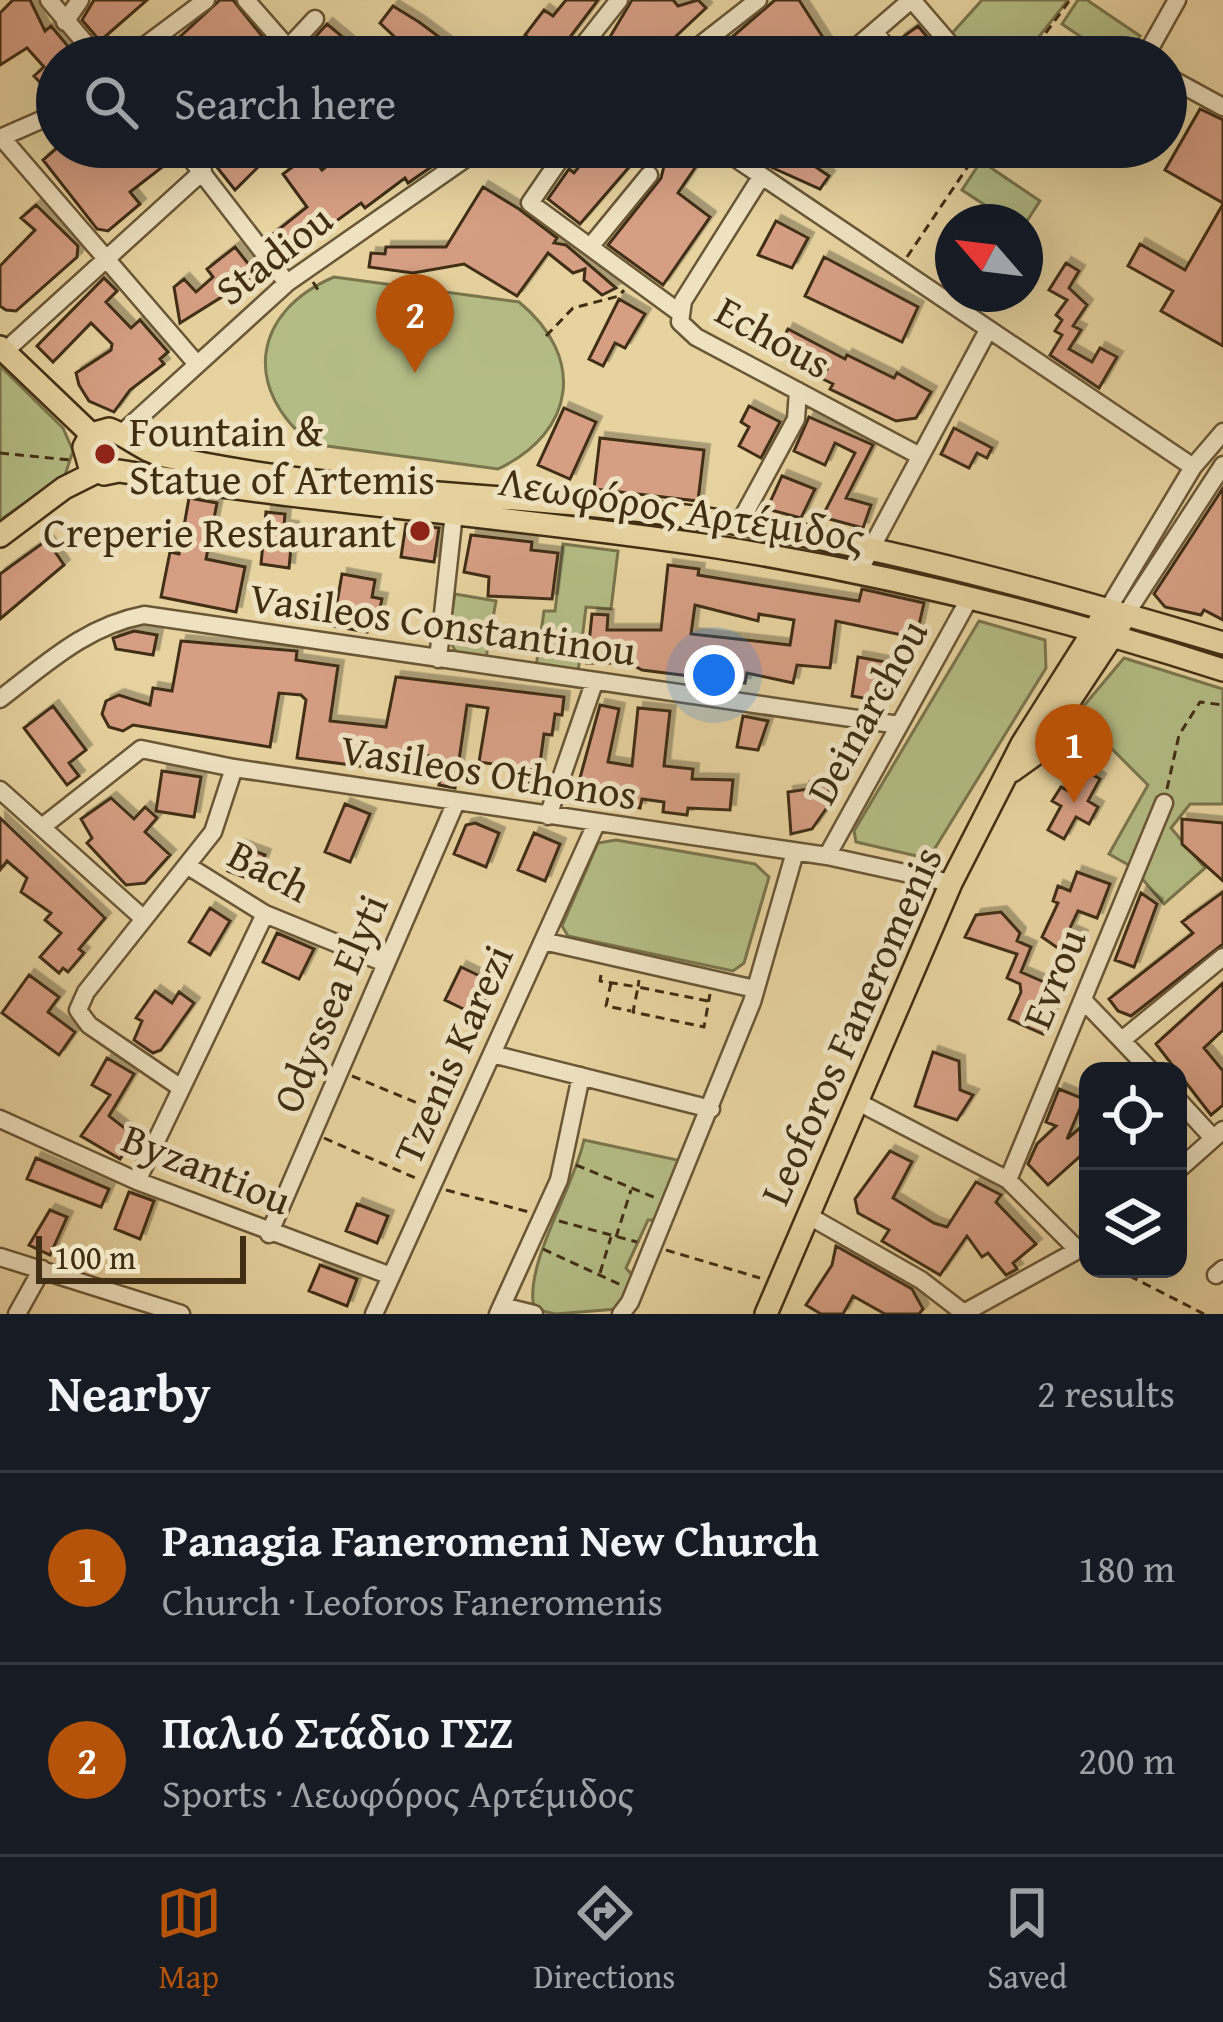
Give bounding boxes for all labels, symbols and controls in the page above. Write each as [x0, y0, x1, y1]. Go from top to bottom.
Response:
search box [36, 36, 1187, 168]
icon: search [78, 69, 144, 135]
text: Search here [174, 70, 396, 135]
street label: Stadiou [202, 189, 345, 319]
north arrow [935, 204, 1043, 312]
pin: 2 [376, 274, 454, 373]
street label: Echous [705, 279, 843, 393]
place label: Fountain & Statue of Artemis [129, 400, 435, 509]
marker: Fountain & Statue of Artemis [92, 441, 118, 467]
street label: Λεωφόρος Αρτέμιδος [495, 449, 869, 567]
place label: Creperie Restaurant [43, 501, 396, 562]
marker: Creperie Restaurant [407, 518, 433, 544]
street label: Vasileos Constantinou [246, 566, 640, 680]
street label: Deinarchou [790, 607, 942, 814]
your location [684, 645, 744, 705]
pin: 1 [1035, 704, 1113, 803]
street label: Vasileos Othonos [336, 717, 642, 825]
street label: Bach [218, 823, 322, 917]
street label: Leoforos Faneromenis [743, 836, 957, 1214]
street label: Odyssea Elyti [256, 884, 402, 1122]
street label: Evrou [1005, 919, 1101, 1037]
street label: Tzenis Karezi [377, 935, 527, 1173]
map controls [1079, 1062, 1187, 1278]
button: locate [1079, 1062, 1187, 1170]
street label: Byzantiou [113, 1107, 301, 1230]
button: layers [1079, 1170, 1187, 1278]
scale bar [36, 1230, 246, 1283]
text: 100 m [54, 1233, 136, 1281]
text: Nearby [48, 1355, 211, 1430]
text: 2 results [1037, 1364, 1175, 1421]
text: Panagia Faneromeni New Church [162, 1507, 819, 1572]
text: 1 [77, 1539, 97, 1596]
text: 180 m [1078, 1539, 1175, 1596]
text: Church · Leoforos Faneromenis [162, 1572, 663, 1629]
text: Παλιό Στάδιο ΓΣΖ [162, 1699, 513, 1764]
text: 2 [77, 1731, 97, 1788]
text: 200 m [1078, 1731, 1175, 1788]
text: Sports · Λεωφόρος Αρτέμιδος [162, 1764, 634, 1821]
tab: Map [156, 1880, 222, 2000]
tab: Directions [534, 1880, 675, 2000]
tab: Saved [987, 1880, 1067, 2000]

